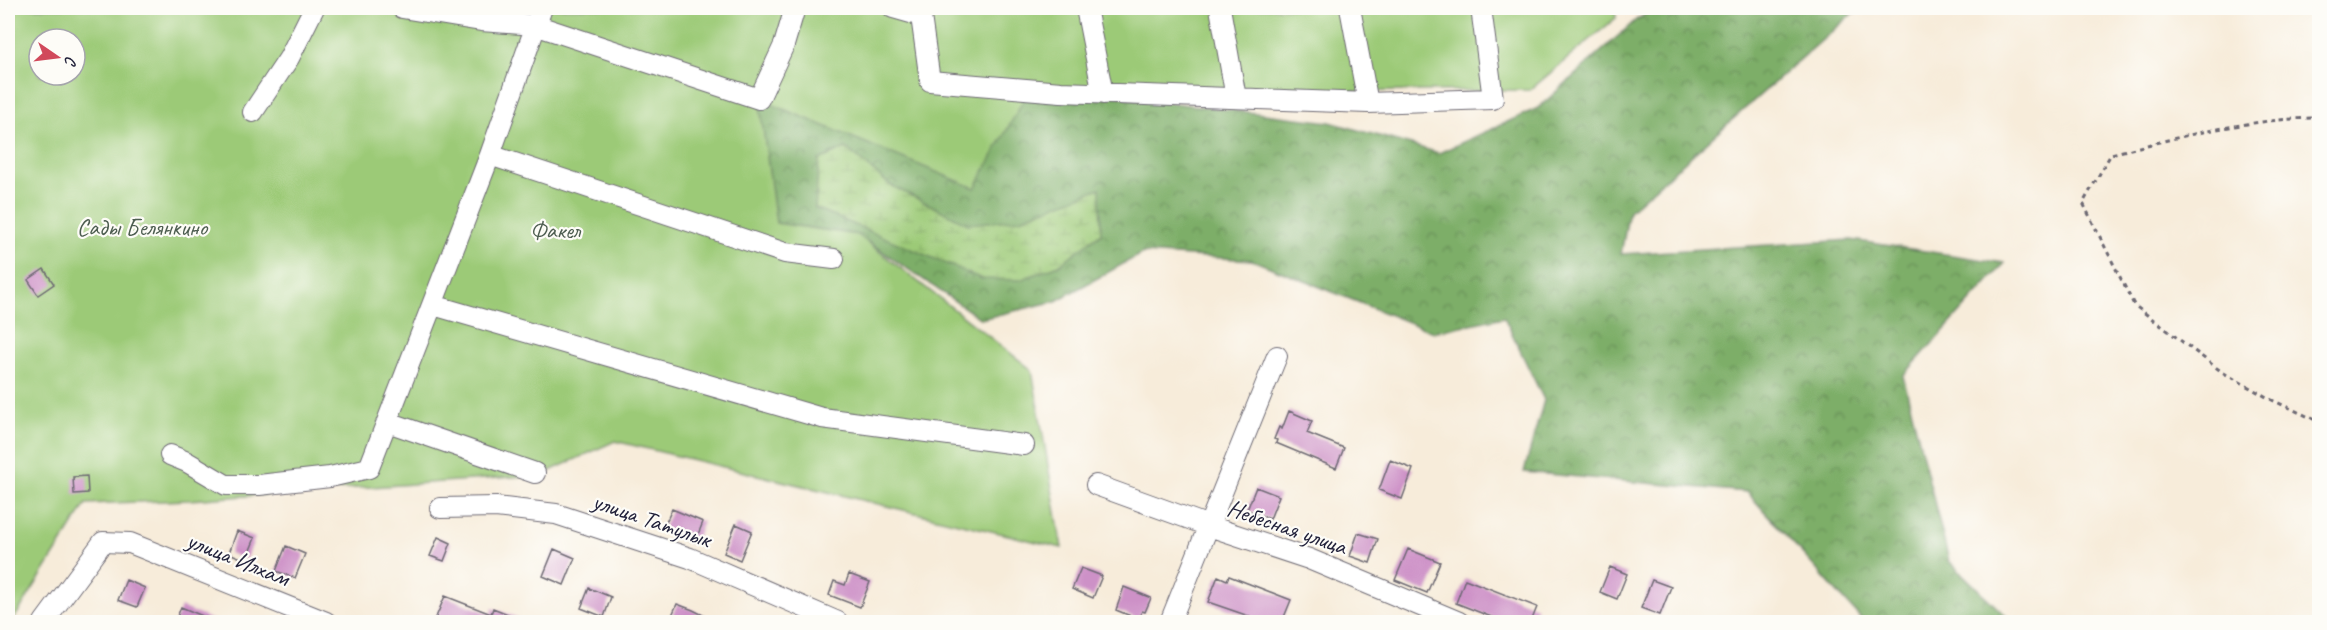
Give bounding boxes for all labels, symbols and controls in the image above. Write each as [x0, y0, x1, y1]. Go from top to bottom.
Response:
north arrow [27, 27, 87, 87]
text: С [59, 54, 81, 69]
park label: Сады Белянкино [77, 212, 209, 242]
park label: Факел [530, 215, 582, 245]
street label: улица Татулык [587, 485, 717, 555]
street label: Небесная улица [1223, 493, 1352, 562]
street label: улица Илхам [181, 524, 295, 594]

